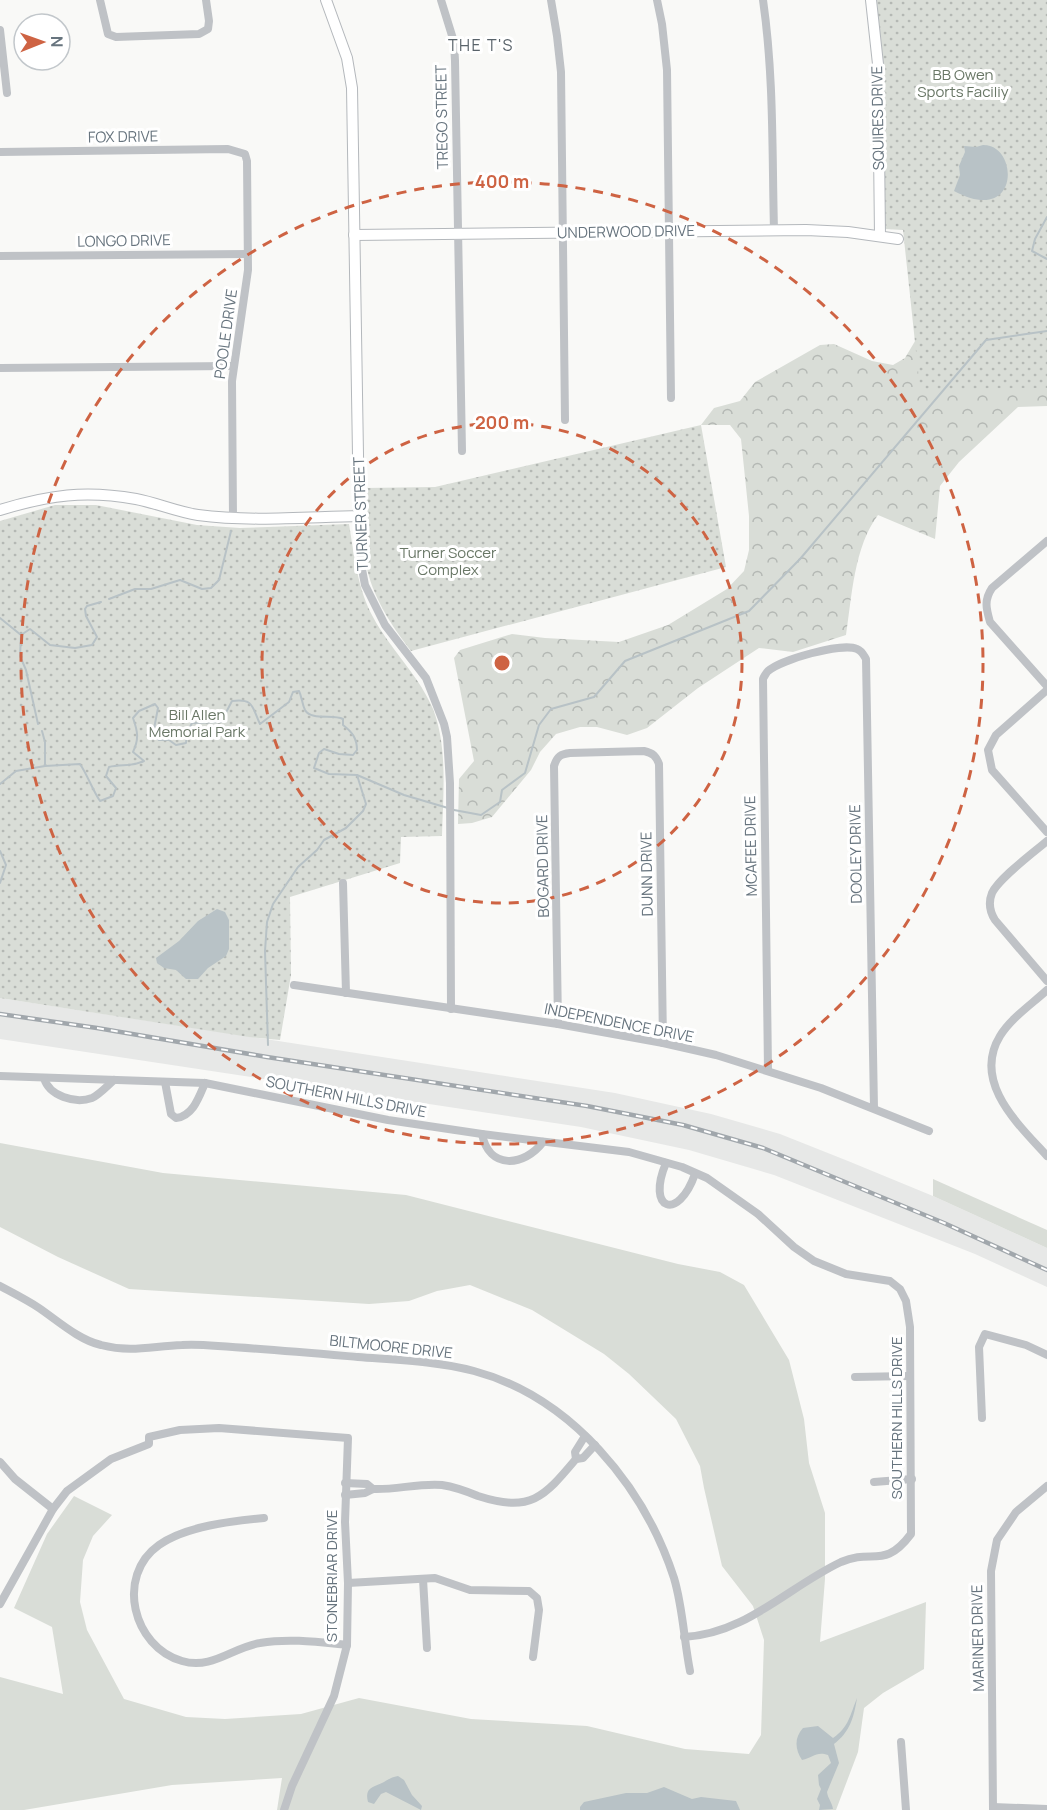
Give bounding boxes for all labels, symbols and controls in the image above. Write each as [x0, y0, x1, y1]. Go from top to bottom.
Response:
north arrow [12, 12, 72, 72]
district label: THE T'S [448, 34, 514, 56]
text: N [46, 36, 68, 48]
street label: TREGO STREET [430, 64, 453, 170]
park label: BB Owen Sports Faciliy [917, 64, 1009, 102]
street label: SQUIRES DRIVE [866, 66, 889, 170]
street label: FOX DRIVE [88, 125, 158, 148]
text: 400 m [475, 169, 529, 193]
street label: UNDERWOOD DRIVE [557, 220, 695, 243]
street label: LONGO DRIVE [77, 229, 171, 252]
street label: POOLE DRIVE [209, 288, 242, 380]
text: 200 m [475, 410, 529, 434]
street label: TURNER STREET [348, 457, 373, 571]
park label: Turner Soccer Complex [400, 542, 497, 580]
centre of rings [492, 653, 512, 673]
park label: Bill Allen Memorial Park [149, 704, 246, 742]
street label: MCAFEE DRIVE [739, 795, 762, 897]
street label: DOOLEY DRIVE [844, 804, 867, 904]
street label: BOGARD DRIVE [531, 814, 554, 918]
street label: DUNN DRIVE [635, 831, 658, 917]
street label: INDEPENDENCE DRIVE [542, 998, 696, 1047]
street label: SOUTHERN HILLS DRIVE [264, 1071, 428, 1122]
street label: BILTMOORE DRIVE [328, 1330, 454, 1363]
street label: SOUTHERN HILLS DRIVE [886, 1336, 907, 1500]
street label: STONEBRIAR DRIVE [321, 1510, 342, 1642]
street label: MARINER DRIVE [966, 1584, 989, 1692]

